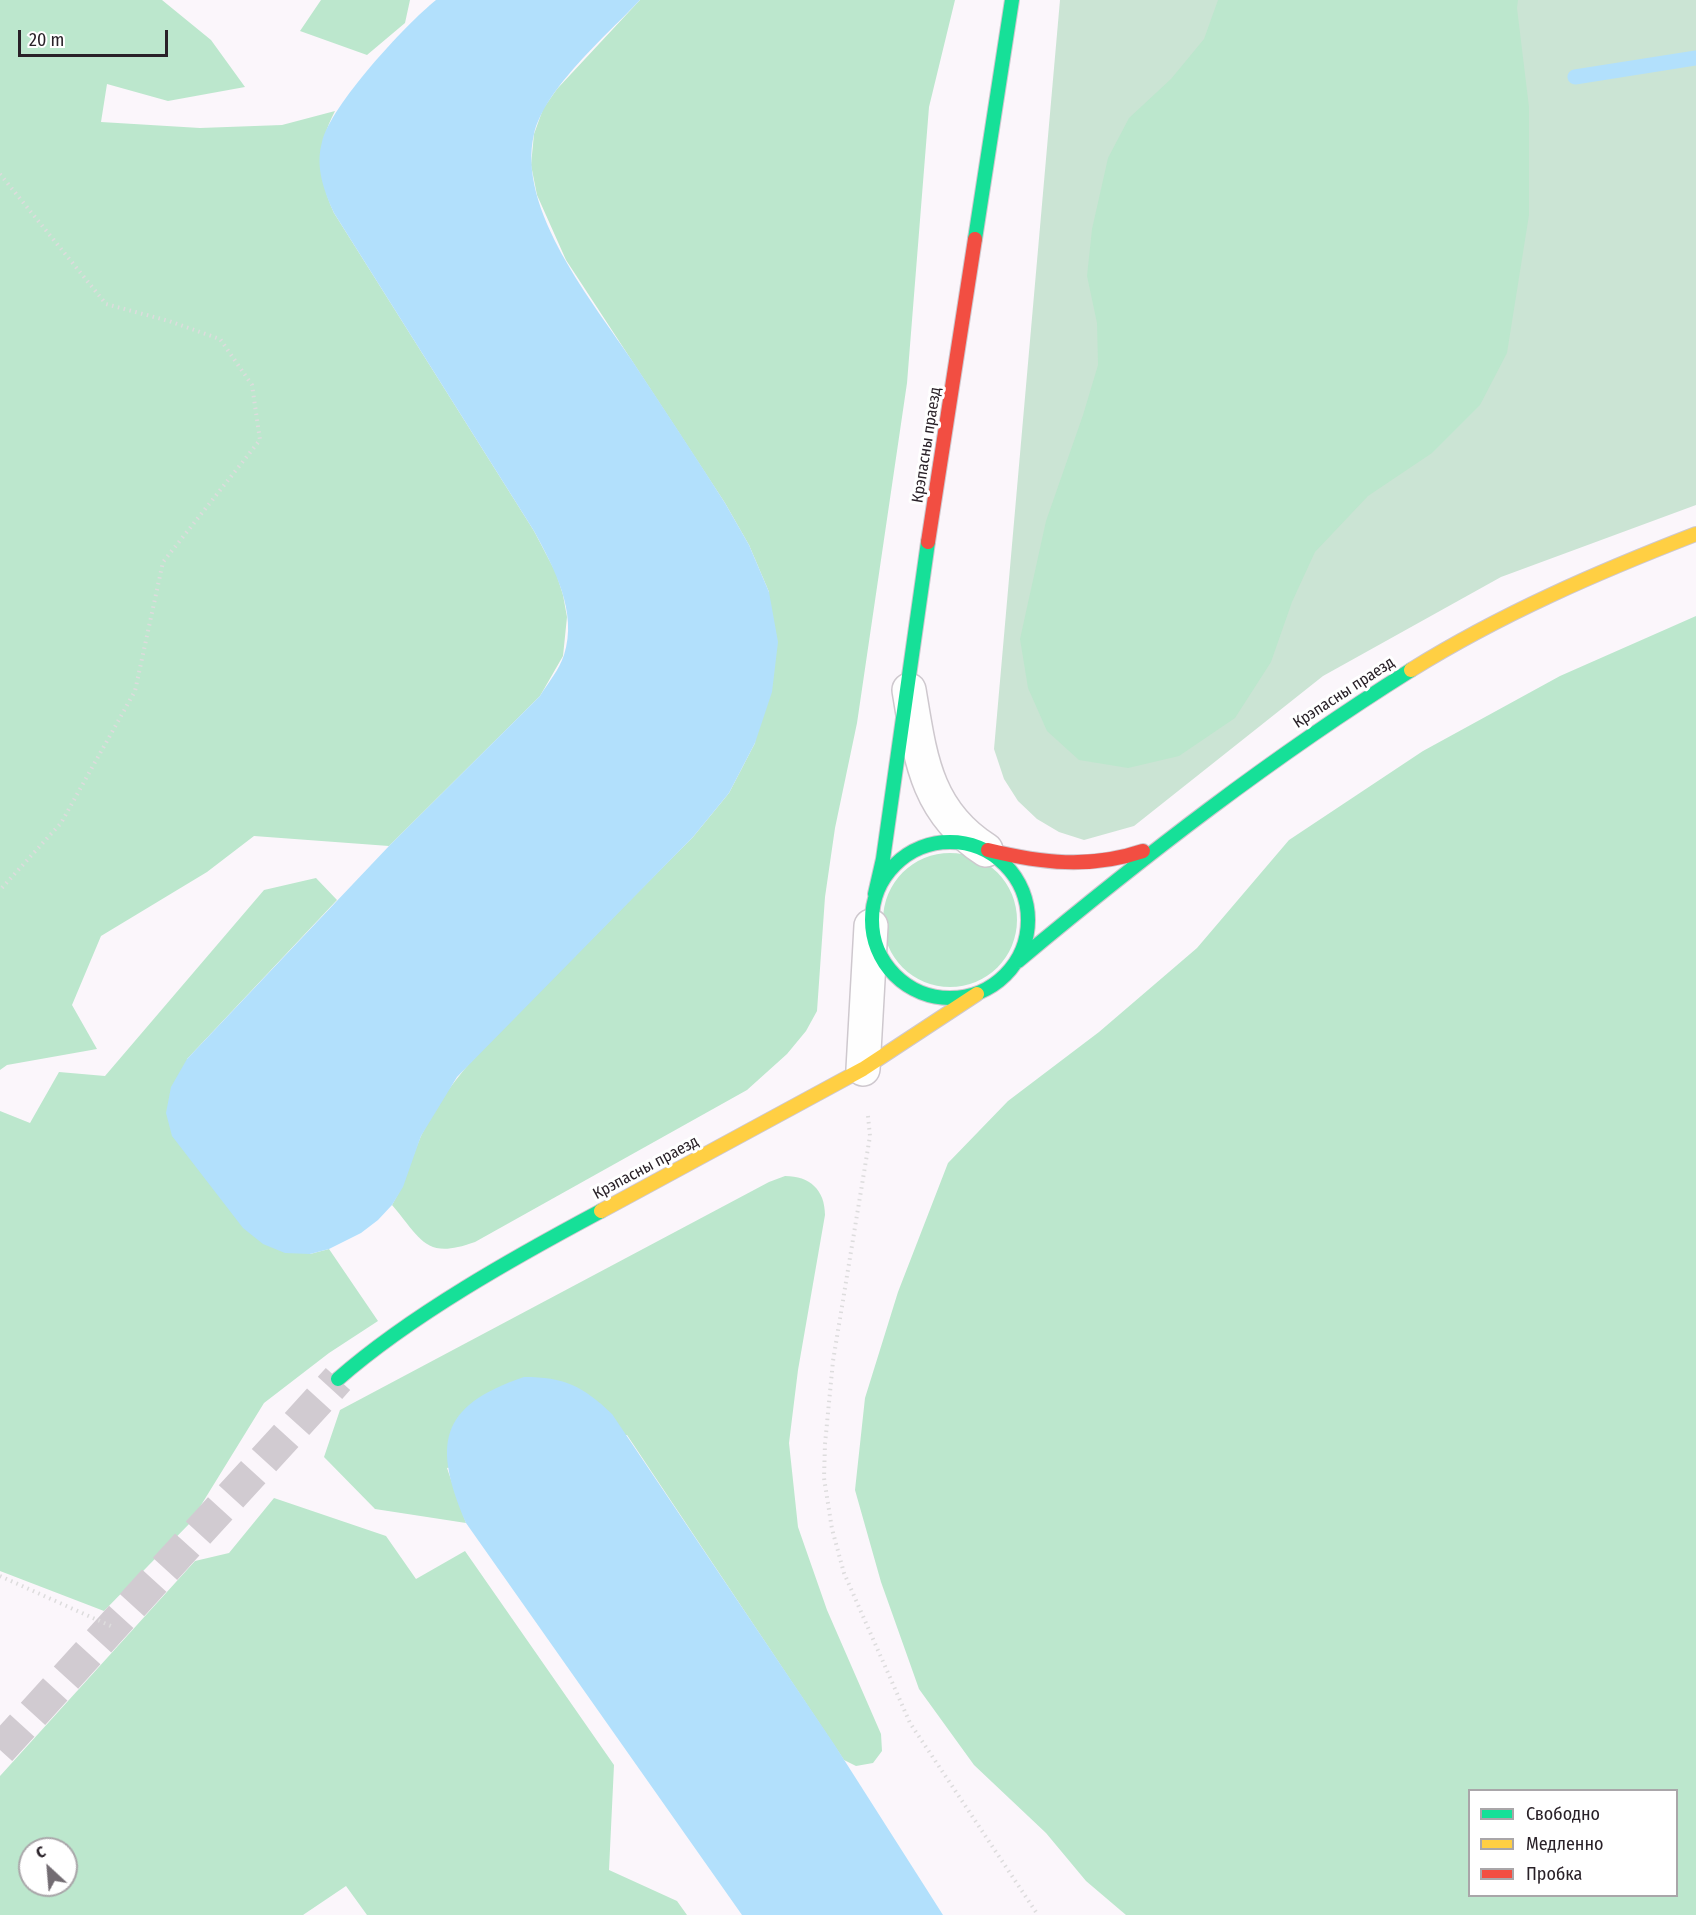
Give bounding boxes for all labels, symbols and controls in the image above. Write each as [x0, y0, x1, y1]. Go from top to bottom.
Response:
scale bar [21, 18, 171, 56]
text: 20 m [29, 29, 64, 51]
street label: Крэпасны праезд [908, 386, 946, 504]
street label: Крэпасны праезд [1290, 653, 1398, 733]
street label: Крэпасны праезд [590, 1132, 702, 1204]
legend [1468, 1789, 1678, 1897]
text: Свободно [1526, 1803, 1600, 1825]
text: Медленно [1526, 1833, 1604, 1855]
north arrow [18, 1837, 78, 1897]
text: С [33, 1842, 49, 1863]
text: Пробка [1526, 1863, 1582, 1885]

